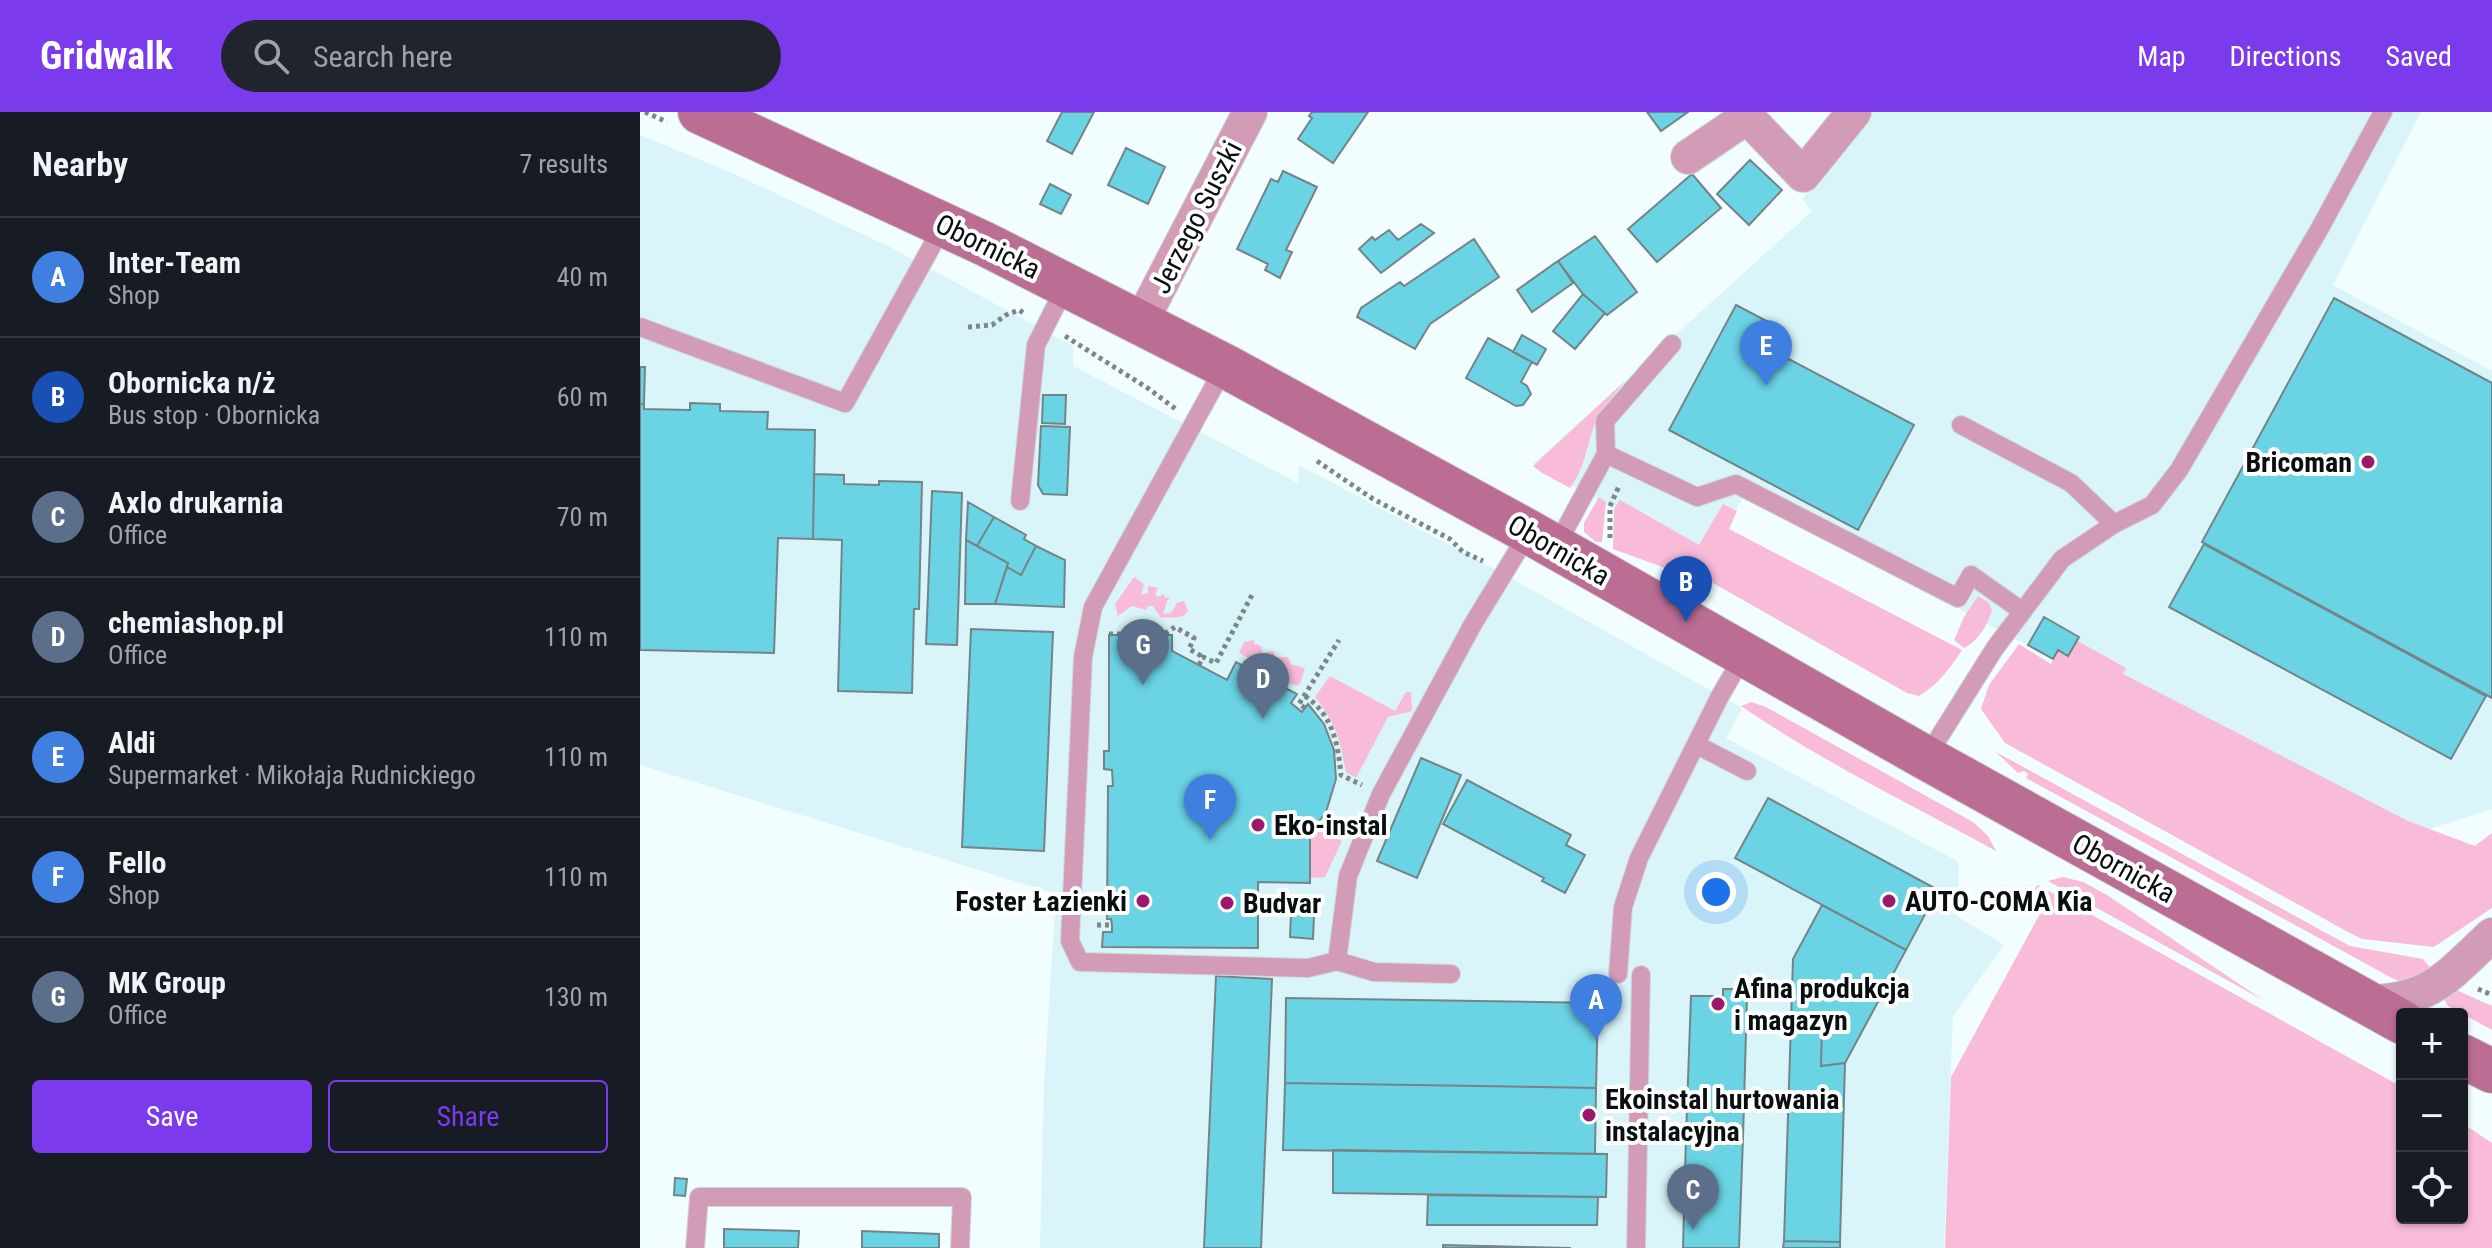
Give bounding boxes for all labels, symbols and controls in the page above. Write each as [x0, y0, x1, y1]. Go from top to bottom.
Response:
search box [221, 20, 781, 92]
text: Gridwalk [40, 34, 173, 78]
icon: search [249, 34, 293, 78]
text: Search here [313, 39, 453, 74]
text: Map [2137, 40, 2186, 73]
text: Directions [2230, 40, 2341, 73]
text: Saved [2385, 40, 2452, 73]
street label: Jerzego Suszki [1144, 135, 1249, 299]
text: Nearby [32, 144, 128, 184]
text: 7 results [519, 149, 608, 179]
street label: Obornicka [930, 207, 1045, 286]
text: Inter-Team [108, 245, 241, 280]
text: A [50, 262, 66, 292]
text: 40 m [557, 262, 608, 292]
text: Shop [108, 280, 160, 310]
pin: E [1740, 320, 1792, 386]
text: Obornicka n/ż [108, 365, 276, 400]
text: B [51, 382, 65, 412]
text: 60 m [557, 382, 608, 412]
text: Bus stop · Obornicka [108, 400, 320, 430]
place label: Bricoman [2245, 446, 2352, 479]
marker: Bricoman [2359, 453, 2377, 471]
text: Axlo drukarnia [108, 485, 283, 520]
text: C [51, 502, 65, 532]
text: 70 m [557, 502, 608, 532]
street label: Obornicka [1502, 508, 1616, 593]
text: Office [108, 520, 167, 550]
pin: B [1660, 556, 1712, 622]
text: chemiashop.pl [108, 605, 284, 640]
pin: G [1117, 619, 1169, 685]
text: D [51, 622, 65, 652]
text: 110 m [544, 622, 608, 652]
text: Office [108, 640, 167, 670]
pin: D [1237, 653, 1289, 719]
text: Aldi [108, 725, 156, 760]
text: E [52, 742, 64, 772]
text: 110 m [544, 742, 608, 772]
text: Supermarket · Mikołaja Rudnickiego [108, 760, 476, 790]
pin: F [1184, 774, 1236, 840]
place label: Eko-instal [1274, 809, 1388, 842]
marker: Eko-instal [1249, 816, 1267, 834]
street label: Obornicka [2067, 827, 2181, 910]
text: Fello [108, 845, 166, 880]
text: F [52, 862, 64, 892]
text: 110 m [544, 862, 608, 892]
your location [1696, 872, 1736, 912]
text: Shop [108, 880, 160, 910]
place label: Foster Łazienki [955, 885, 1127, 918]
place label: AUTO-COMA Kia [1905, 885, 2093, 918]
place label: Budvar [1243, 887, 1321, 920]
marker: Foster Łazienki [1134, 892, 1152, 910]
marker: AUTO-COMA Kia [1880, 892, 1898, 910]
marker: Budvar [1218, 894, 1236, 912]
text: MK Group [108, 965, 226, 1000]
place label: Afina produkcja i magazyn [1734, 972, 1910, 1037]
pin: A [1570, 974, 1622, 1040]
text: G [50, 982, 66, 1012]
text: 130 m [544, 982, 608, 1012]
marker: Afina produkcja i magazyn [1709, 995, 1727, 1013]
text: Office [108, 1000, 167, 1030]
map controls [2396, 1008, 2468, 1224]
button: + [2396, 1008, 2468, 1080]
button: Save [32, 1080, 312, 1153]
button: Share [328, 1080, 608, 1153]
button: − [2396, 1080, 2468, 1152]
place label: Ekoinstal hurtowania instalacyjna [1605, 1083, 1839, 1148]
marker: Ekoinstal hurtowania instalacyjna [1580, 1106, 1598, 1124]
button: locate [2396, 1152, 2468, 1224]
pin: C [1667, 1164, 1719, 1230]

